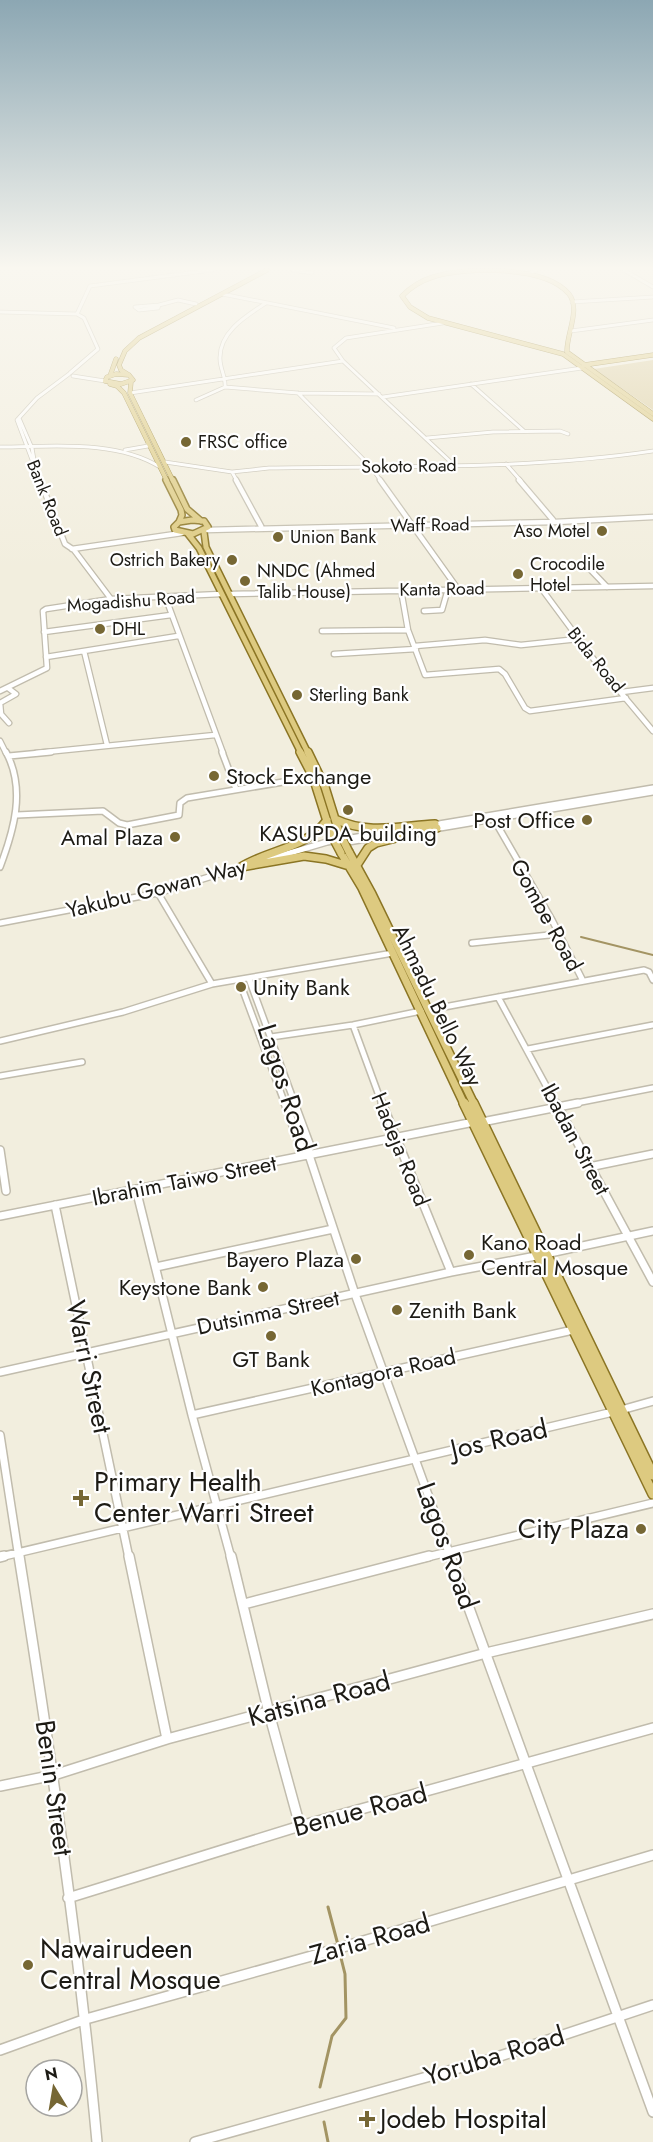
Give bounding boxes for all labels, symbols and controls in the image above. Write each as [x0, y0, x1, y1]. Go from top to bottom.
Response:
place label: FRSC office [198, 429, 287, 455]
marker: FRSC office [179, 435, 193, 449]
street label: Sokoto Road [361, 452, 457, 480]
street label: Bank Road [20, 456, 74, 540]
street label: Waff Road [390, 511, 470, 539]
place label: Aso Motel [514, 518, 590, 544]
place label: Union Bank [290, 524, 376, 550]
marker: Aso Motel [595, 524, 609, 538]
marker: Union Bank [271, 530, 285, 544]
place label: Ostrich Bakery [110, 547, 220, 573]
place label: Crocodile Hotel [530, 551, 605, 598]
marker: Ostrich Bakery [225, 553, 239, 567]
place label: NNDC (Ahmed Talib House) [257, 558, 375, 605]
marker: Crocodile Hotel [511, 567, 525, 581]
marker: NNDC (Ahmed Talib House) [238, 574, 252, 588]
street label: Kanta Road [399, 575, 485, 603]
street label: Mogadishu Road [66, 584, 196, 618]
place label: DHL [112, 616, 145, 642]
marker: DHL [93, 622, 107, 636]
street label: Bida Road [561, 622, 631, 698]
place label: Sterling Bank [309, 682, 409, 708]
marker: Sterling Bank [290, 688, 304, 702]
place label: Stock Exchange [226, 760, 371, 792]
marker: Stock Exchange [207, 769, 221, 783]
marker: KASUPDA building [341, 803, 355, 817]
place label: Post Office [473, 804, 575, 836]
marker: Post Office [580, 813, 594, 827]
place label: KASUPDA building [259, 817, 437, 849]
place label: Amal Plaza [61, 821, 163, 853]
marker: Amal Plaza [168, 830, 182, 844]
street label: Yakubu Gowan Way [63, 850, 250, 926]
street label: Gombe Road [503, 853, 591, 977]
street label: Ahmadu Bello Way [385, 919, 491, 1092]
place label: Unity Bank [253, 971, 350, 1003]
marker: Unity Bank [234, 980, 248, 994]
street label: Lagos Road [247, 1019, 325, 1157]
street label: Ibadan Street [533, 1078, 619, 1201]
street label: Hadeja Road [364, 1087, 438, 1211]
street label: Ibrahim Taiwo Street [89, 1146, 280, 1214]
place label: Kano Road Central Mosque [481, 1226, 628, 1283]
place label: Bayero Plaza [226, 1243, 344, 1275]
marker: Kano Road Central Mosque [462, 1248, 476, 1262]
marker: Bayero Plaza [349, 1252, 363, 1266]
place label: Keystone Bank [119, 1271, 251, 1303]
marker: Keystone Bank [256, 1280, 270, 1294]
street label: Dutsinma Street [194, 1281, 343, 1343]
place label: Zenith Bank [409, 1294, 517, 1326]
street label: Warri Street [56, 1297, 123, 1438]
marker: Zenith Bank [390, 1303, 404, 1317]
marker: GT Bank [264, 1329, 278, 1343]
street label: Kontagora Road [307, 1340, 459, 1404]
place label: GT Bank [232, 1343, 310, 1375]
street label: Jos Road [444, 1408, 551, 1469]
place label: Primary Health Center Warri Street [94, 1462, 314, 1532]
street label: Lagos Road [406, 1477, 488, 1615]
marker: Primary Health Center Warri Street [72, 1489, 90, 1507]
place label: City Plaza [518, 1509, 629, 1548]
marker: City Plaza [634, 1522, 648, 1536]
street label: Katsina Road [243, 1661, 394, 1736]
street label: Benin Street [26, 1717, 83, 1859]
street label: Benue Road [288, 1773, 431, 1846]
street label: Zaria Road [305, 1903, 435, 1974]
place label: Nawairudeen Central Mosque [40, 1929, 221, 1999]
marker: Nawairudeen Central Mosque [21, 1958, 35, 1972]
street label: Yoruba Road [419, 2016, 569, 2095]
north arrow [24, 2058, 84, 2118]
text: N [43, 2061, 60, 2086]
place label: Jodeb Hospital [377, 2099, 547, 2138]
marker: Jodeb Hospital [358, 2110, 376, 2128]

